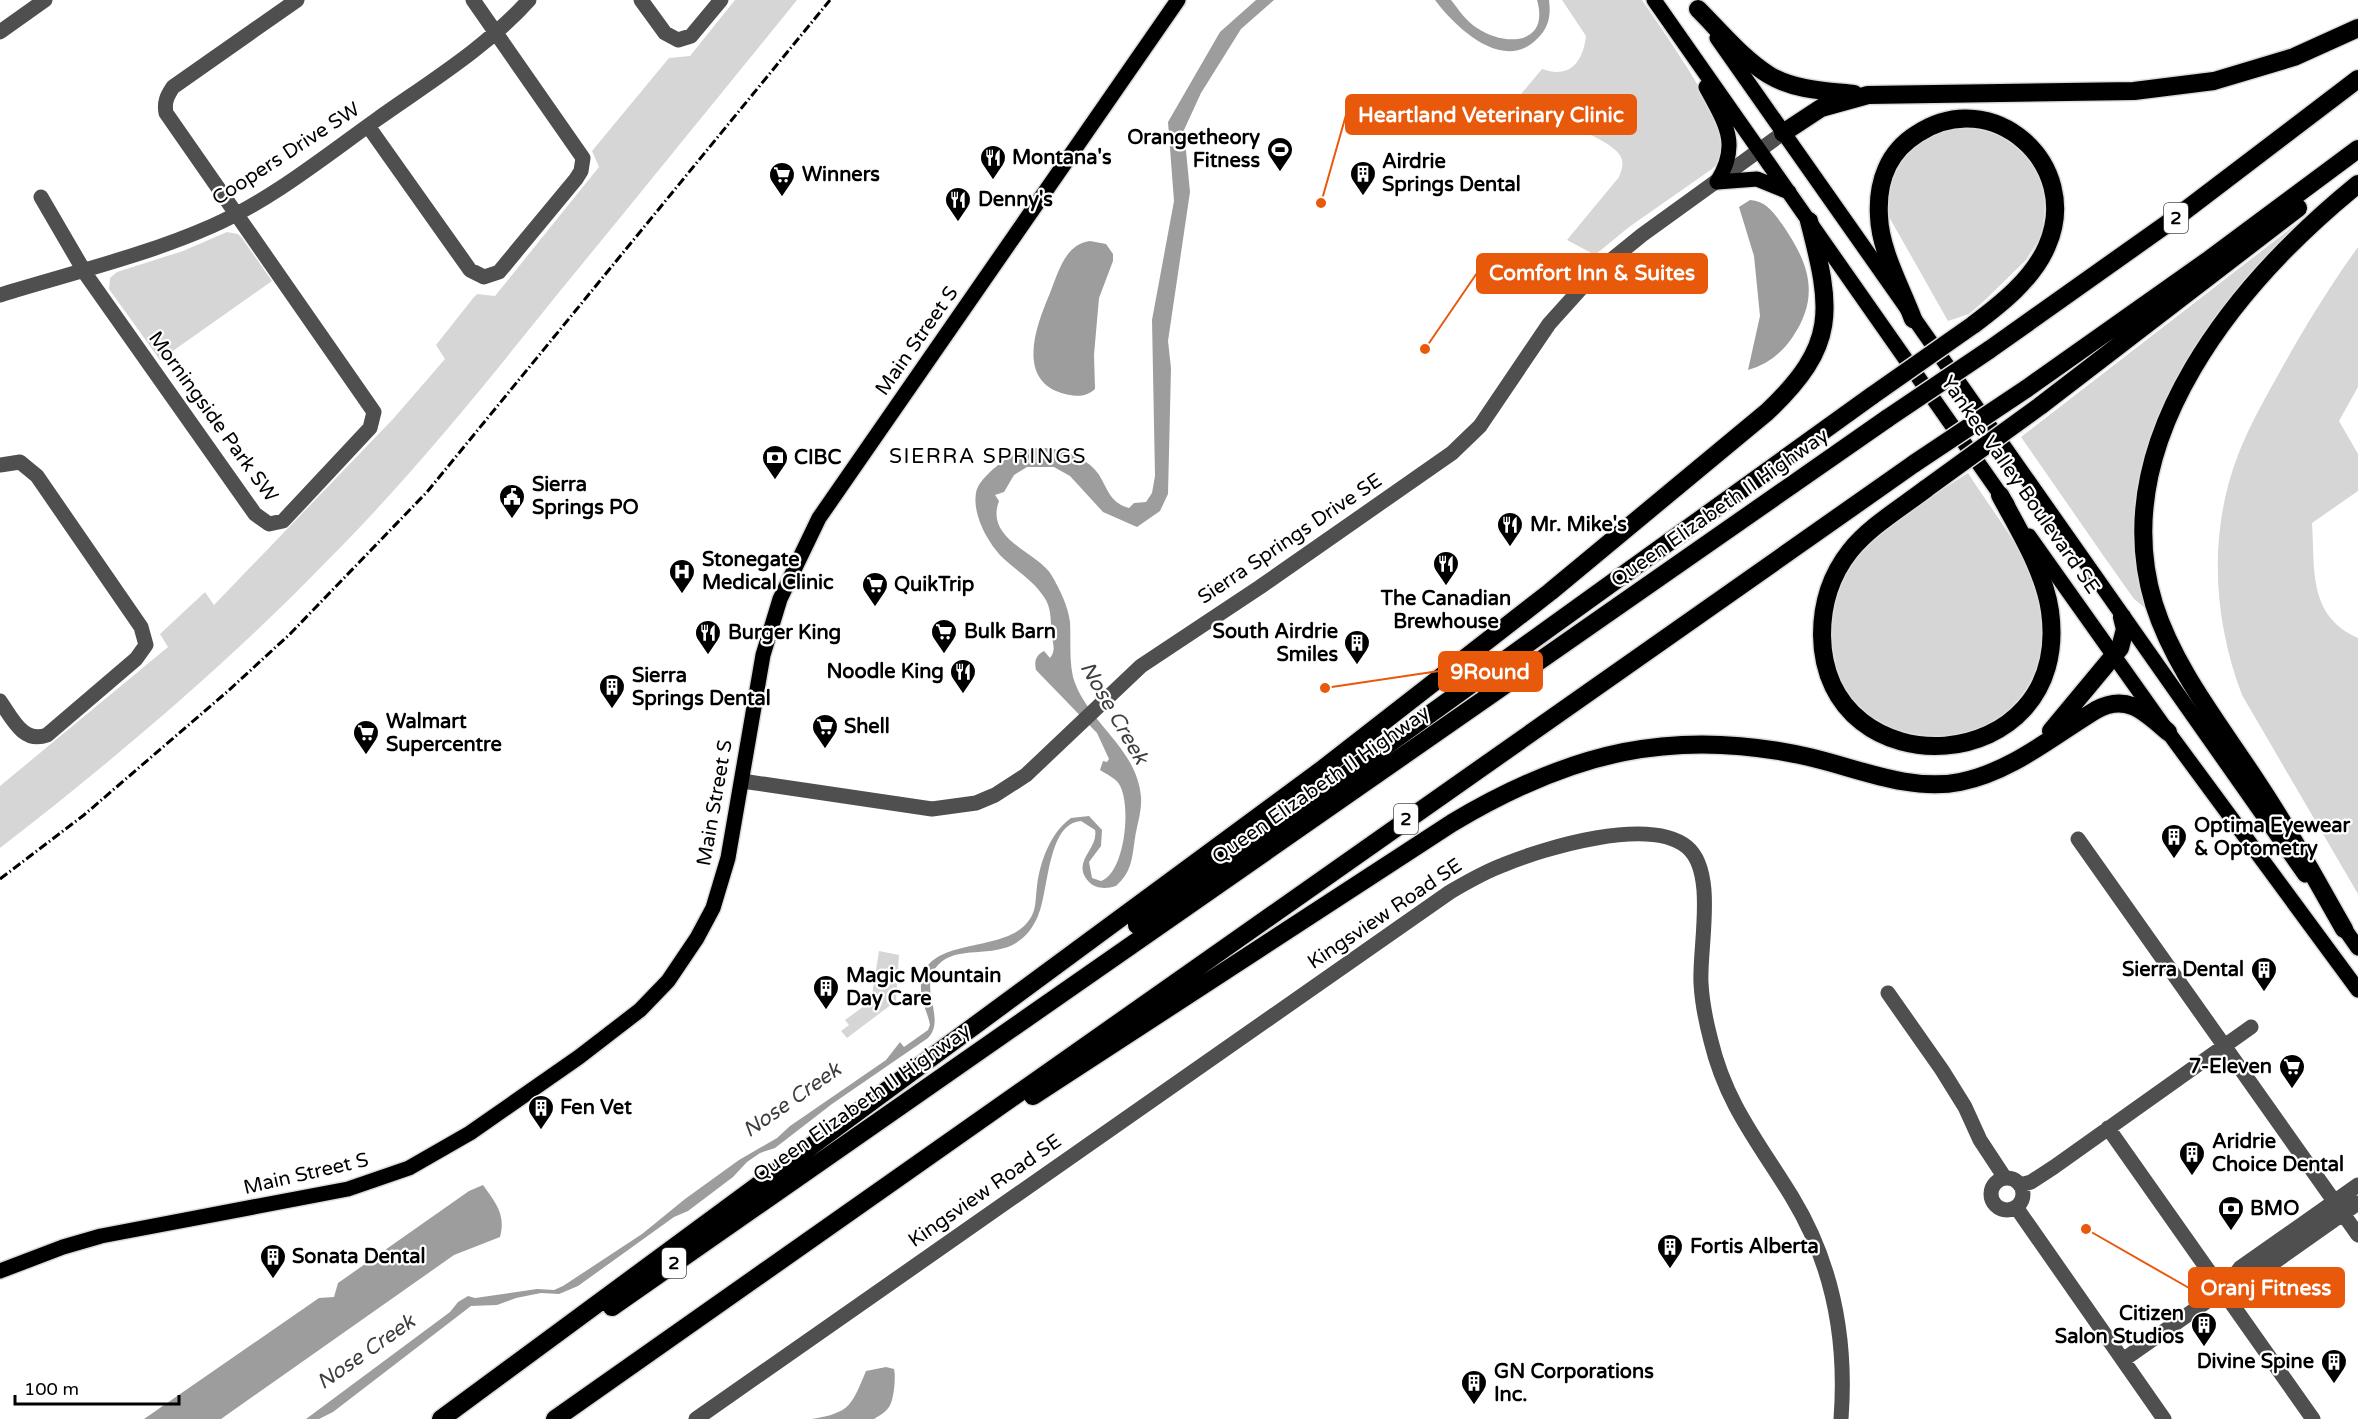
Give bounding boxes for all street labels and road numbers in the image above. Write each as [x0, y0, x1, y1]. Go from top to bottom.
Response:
street label: Coopers Drive SW [208, 97, 364, 211]
road number: 2 [2164, 203, 2188, 233]
street label: Main Street S [871, 282, 963, 400]
street label: Morningside Park SW [143, 327, 283, 507]
street label: Yankee Valley Boulevard SE [1935, 371, 2105, 599]
street label: Queen Elizabeth II Highway [1607, 424, 1833, 592]
street label: Sierra Springs Drive SE [1193, 468, 1387, 610]
street label: Queen Elizabeth II Highway [1208, 701, 1434, 869]
street label: Main Street S [692, 738, 738, 868]
road number: 2 [1394, 804, 1418, 834]
street label: Kingsview Road SE [1303, 853, 1467, 975]
street label: Queen Elizabeth II Highway [749, 1019, 975, 1187]
street label: Kingsview Road SE [904, 1129, 1066, 1253]
street label: Main Street S [241, 1148, 371, 1200]
road number: 2 [662, 1248, 686, 1278]

